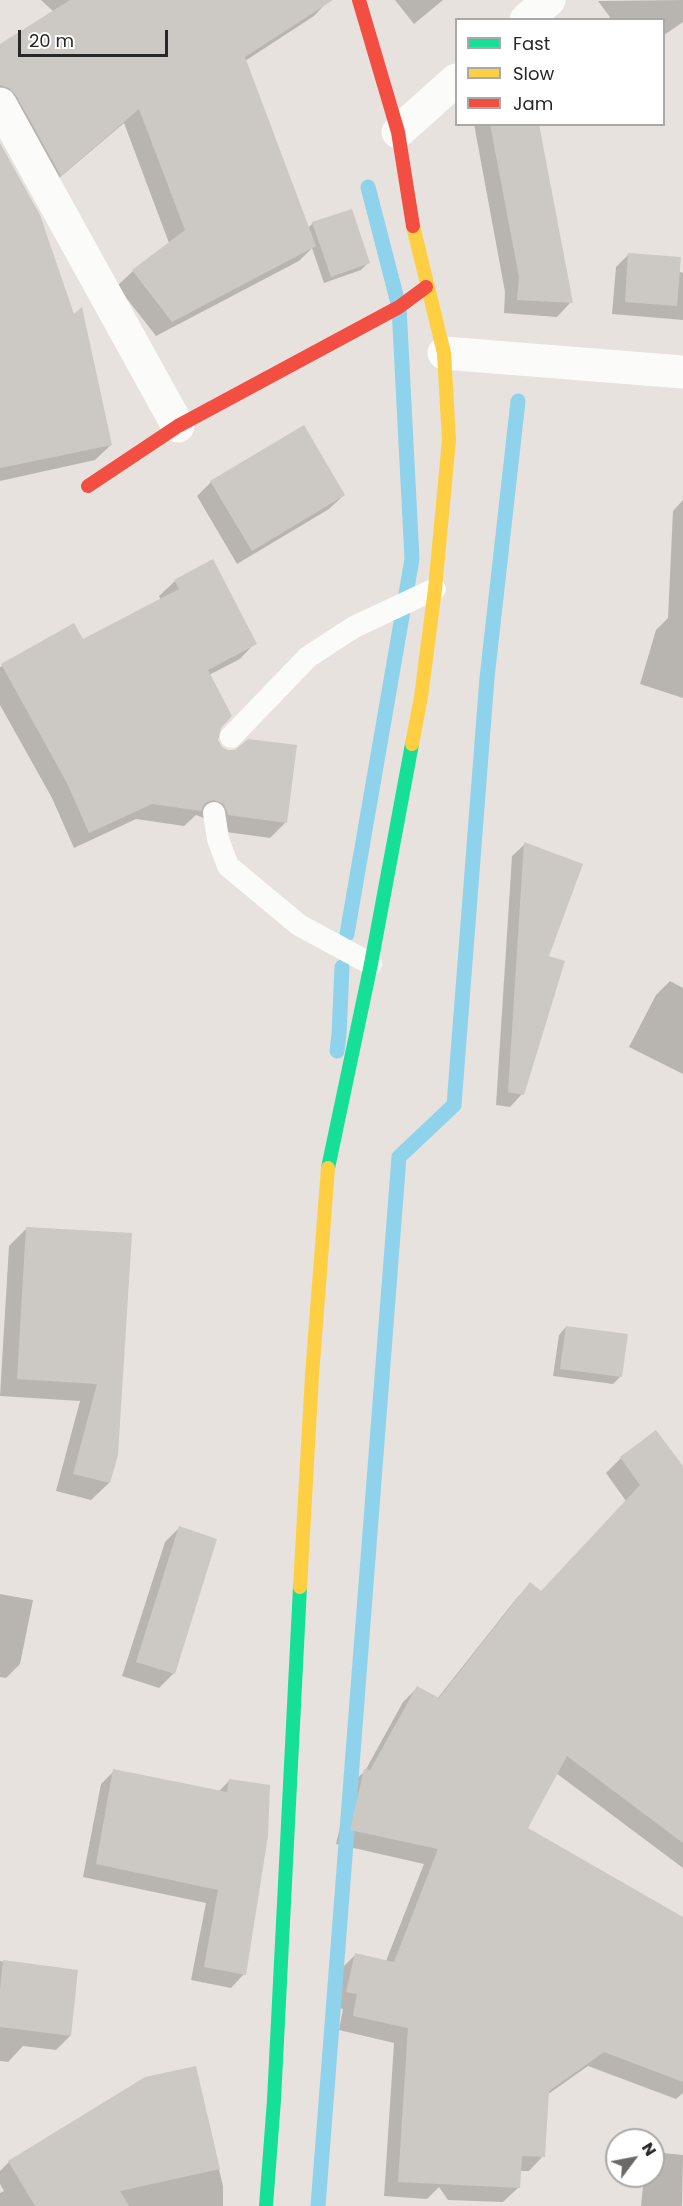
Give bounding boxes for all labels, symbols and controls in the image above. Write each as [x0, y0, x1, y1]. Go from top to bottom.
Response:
scale bar [21, 18, 171, 56]
legend [455, 18, 665, 126]
text: 20 m [29, 28, 74, 53]
text: Fast [513, 31, 550, 56]
text: Slow [513, 61, 554, 86]
text: Jam [513, 91, 553, 116]
north arrow [605, 2128, 665, 2188]
text: N [636, 2138, 662, 2160]

